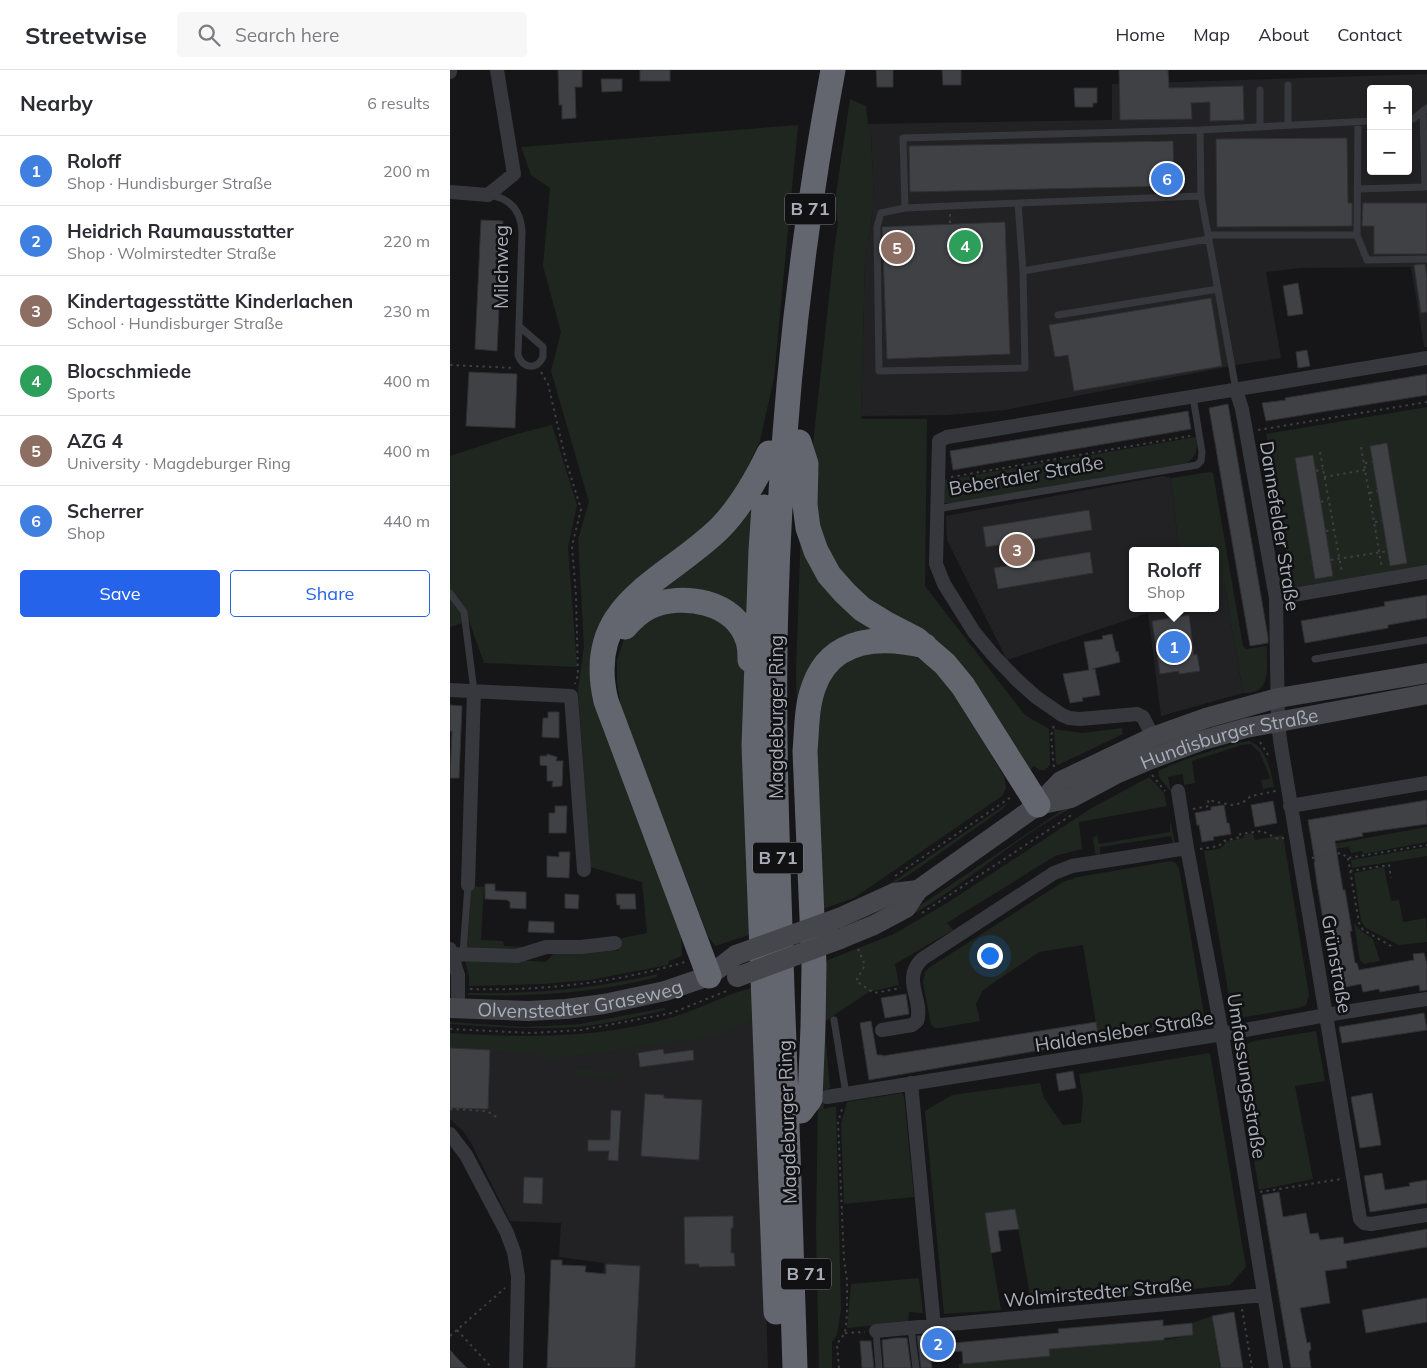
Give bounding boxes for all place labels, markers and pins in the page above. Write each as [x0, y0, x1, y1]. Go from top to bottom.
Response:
pin: 6 [1151, 160, 1183, 198]
pin: 4 [949, 227, 981, 265]
pin: 5 [881, 229, 913, 267]
pin: 3 [1001, 531, 1033, 569]
pin: 1 [1158, 628, 1190, 666]
pin: 2 [922, 1325, 954, 1363]

